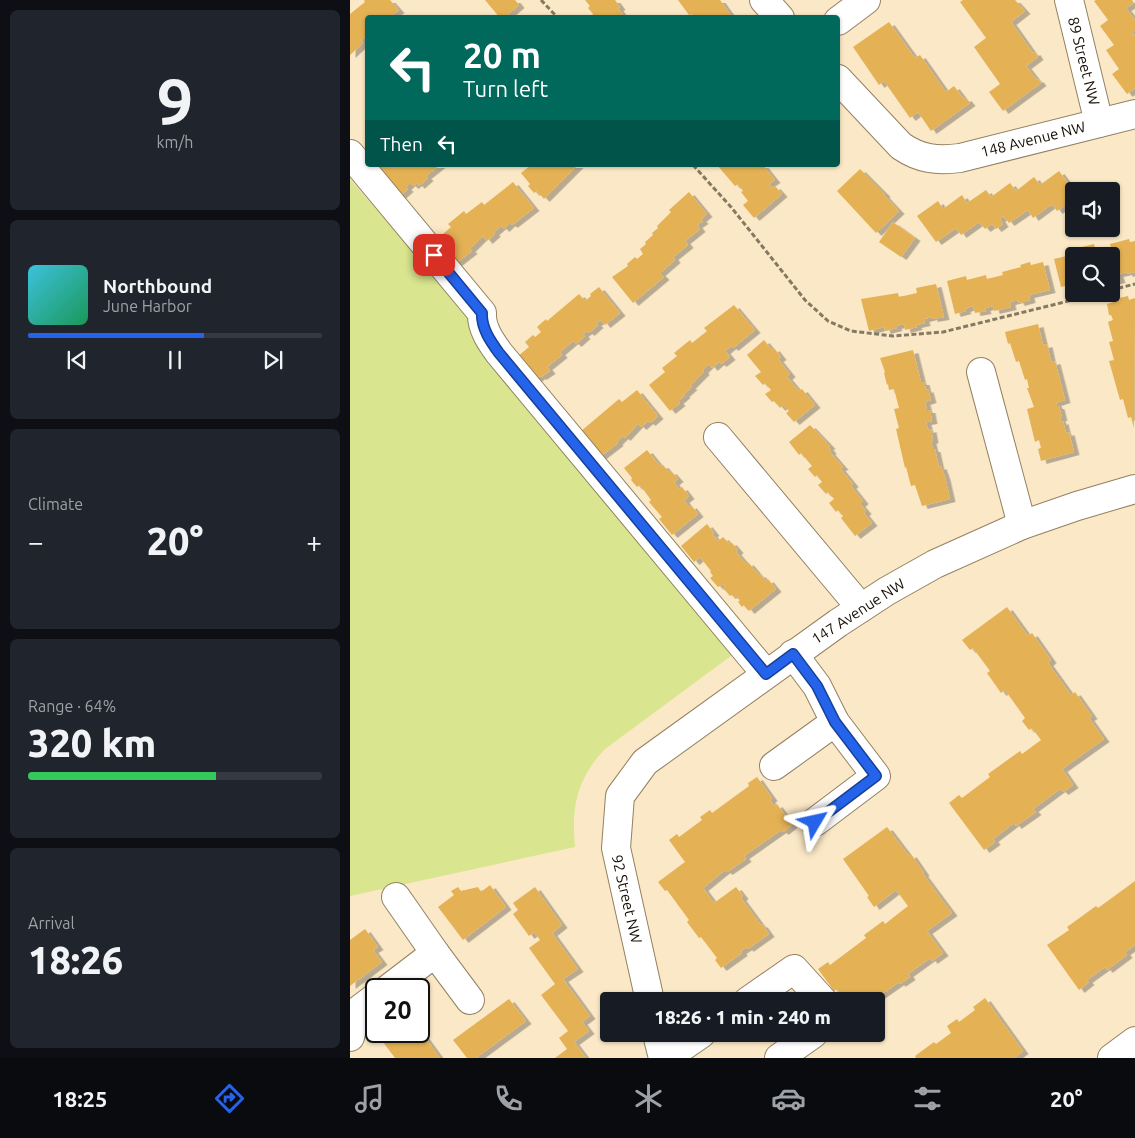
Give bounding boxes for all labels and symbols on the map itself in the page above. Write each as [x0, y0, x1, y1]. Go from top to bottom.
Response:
street label: 89 Street NW [1065, 15, 1103, 107]
street label: 148 Avenue NW [979, 118, 1087, 160]
pin [413, 234, 455, 276]
street label: 147 Avenue NW [808, 575, 908, 647]
position arrow [788, 795, 840, 847]
street label: 92 Street NW [609, 853, 645, 945]
speed limit sign: 20 [365, 978, 430, 1043]

